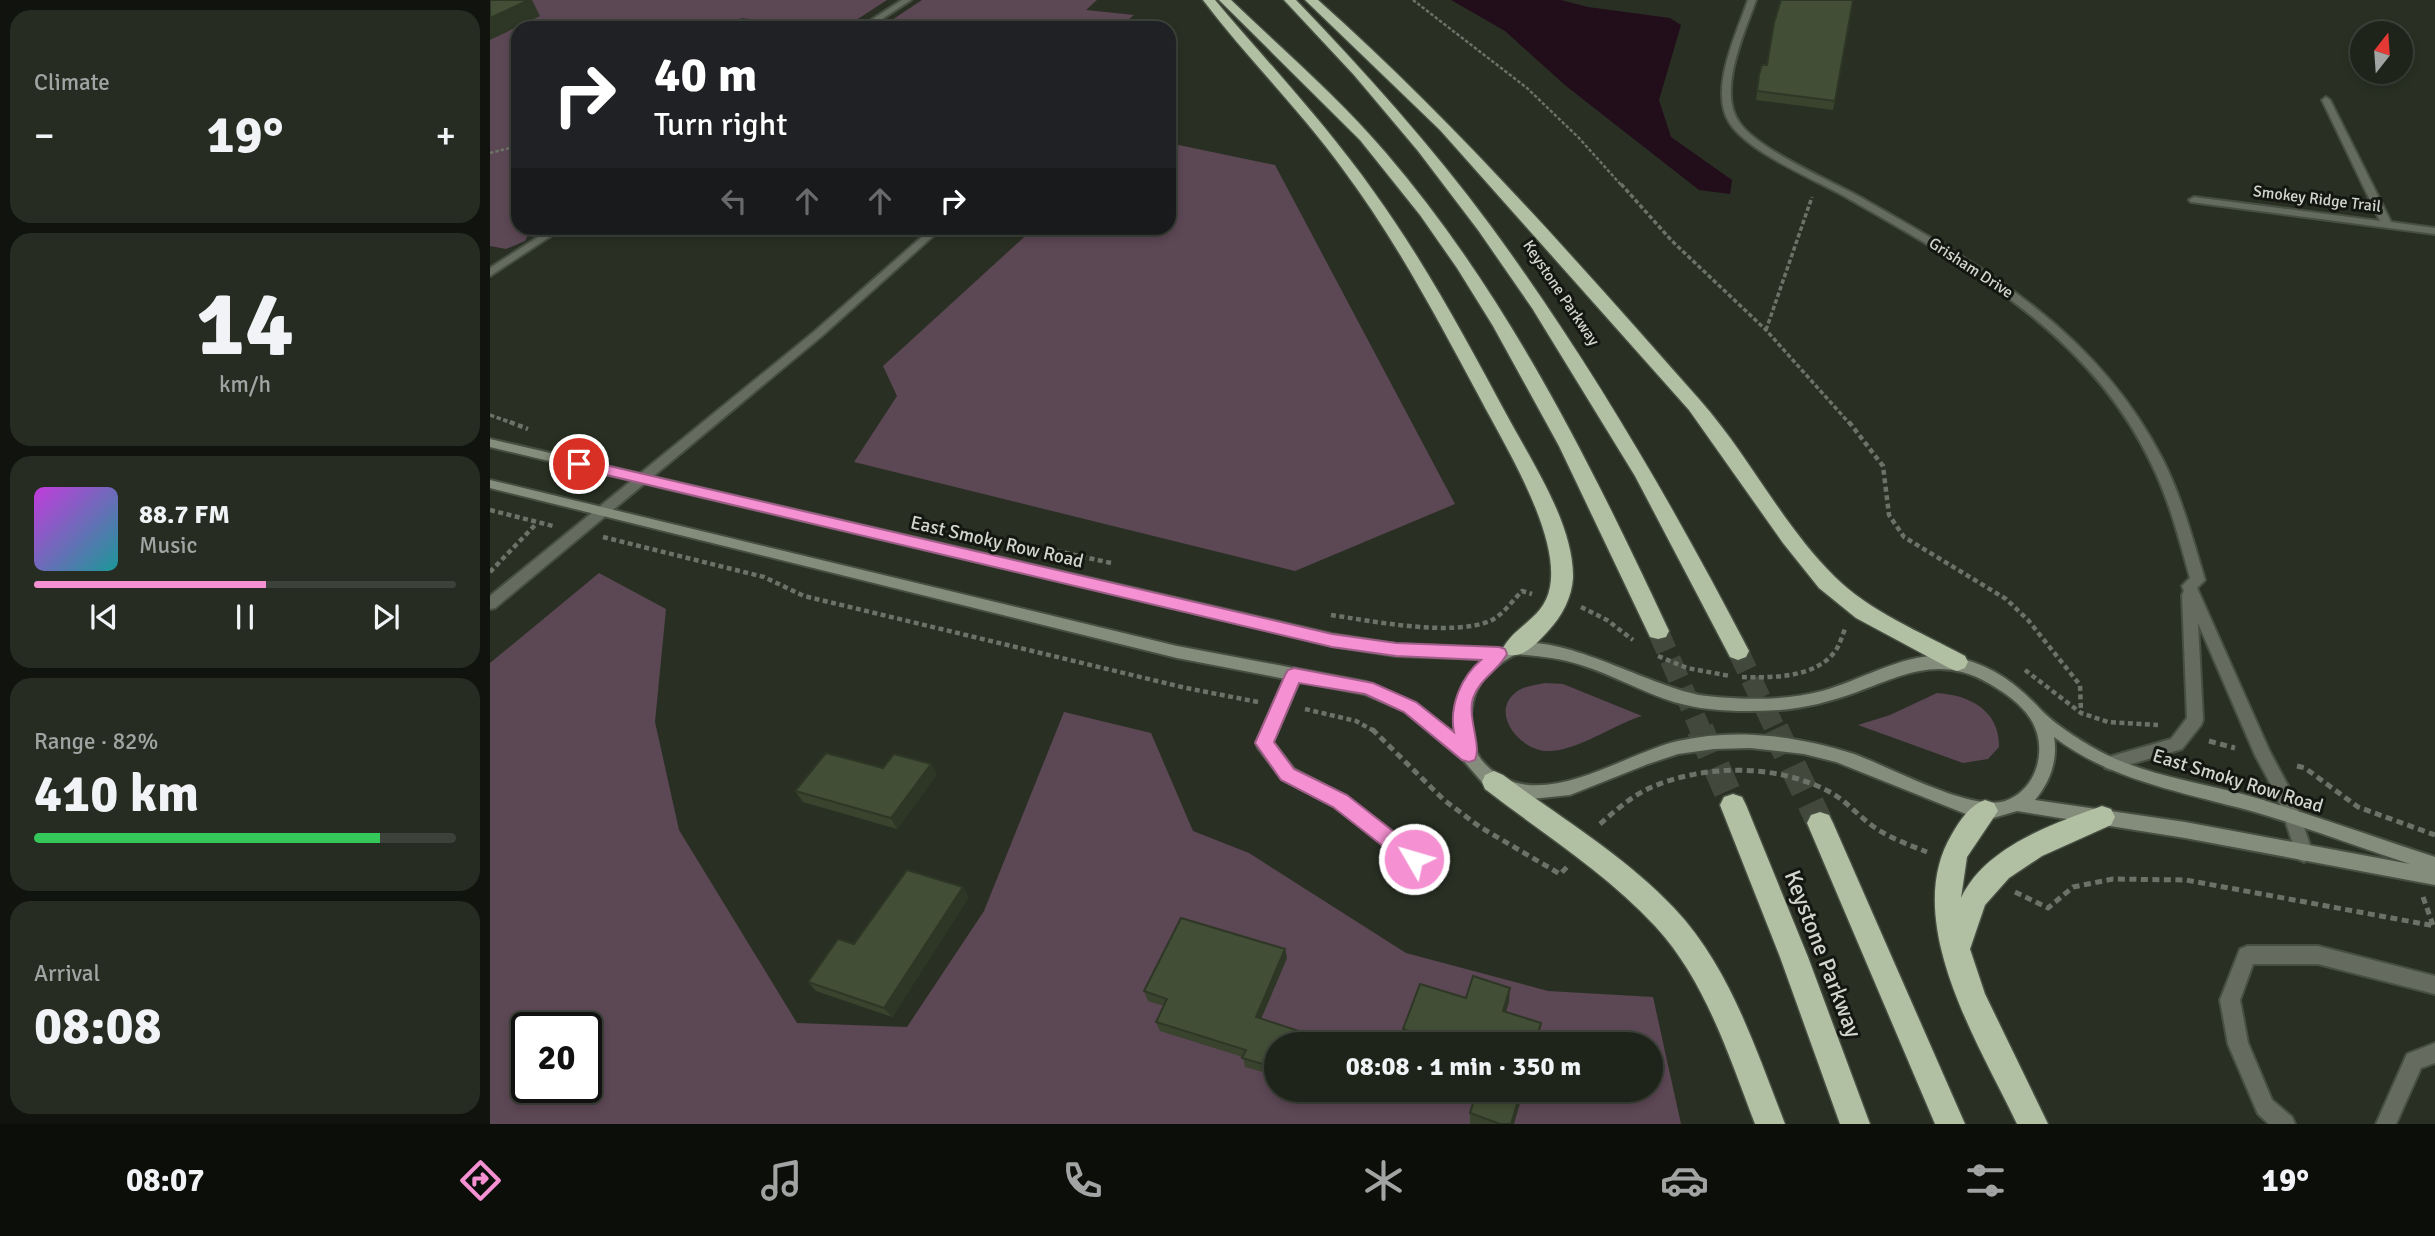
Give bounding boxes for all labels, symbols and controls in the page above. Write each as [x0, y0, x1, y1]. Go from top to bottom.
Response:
north arrow [2350, 21, 2413, 84]
map controls [2350, 21, 2413, 84]
text: 40 m [654, 45, 757, 105]
icon: right [539, 49, 630, 140]
text: Climate [34, 68, 110, 97]
text: 19° [207, 103, 283, 167]
text: Turn right [654, 105, 787, 144]
text: − [34, 112, 55, 159]
text: + [435, 112, 456, 159]
street label: Smokey Ridge Trail [2252, 181, 2382, 217]
icon: left [715, 182, 753, 220]
icon: ahead [788, 182, 826, 220]
icon: ahead [861, 182, 899, 220]
icon: right [934, 182, 972, 220]
street label: Grisham Drive [1925, 233, 2017, 303]
street label: Keystone Parkway [1518, 236, 1604, 350]
text: 14 [196, 268, 294, 381]
text: km/h [219, 370, 271, 399]
pin [549, 434, 609, 494]
icon: arrive [560, 445, 598, 483]
text: 88.7 FM [139, 499, 230, 531]
street label: East Smoky Row Road [908, 510, 1086, 574]
text: Music [139, 531, 197, 560]
icon: previous [85, 598, 123, 636]
icon: pause [226, 598, 264, 636]
icon: next [367, 598, 405, 636]
text: Range · 82% [34, 727, 158, 756]
street label: East Smoky Row Road [2150, 744, 2326, 818]
text: 410 km [34, 762, 199, 826]
position arrow [1377, 822, 1451, 896]
street label: Keystone Parkway [1778, 866, 1868, 1042]
text: Arrival [34, 959, 100, 988]
text: 08:08 [34, 994, 162, 1058]
speed limit sign: 20 [511, 1012, 602, 1103]
text: 08:08 · 1 min · 350 m [1346, 1051, 1581, 1083]
icon: directions [456, 1156, 505, 1205]
icon: music [757, 1156, 806, 1205]
icon: phone [1058, 1156, 1107, 1205]
icon: climate [1359, 1156, 1408, 1205]
icon: car [1660, 1156, 1709, 1205]
icon: filters [1961, 1156, 2010, 1205]
text: 08:07 [126, 1161, 204, 1200]
text: 19° [2262, 1161, 2309, 1200]

